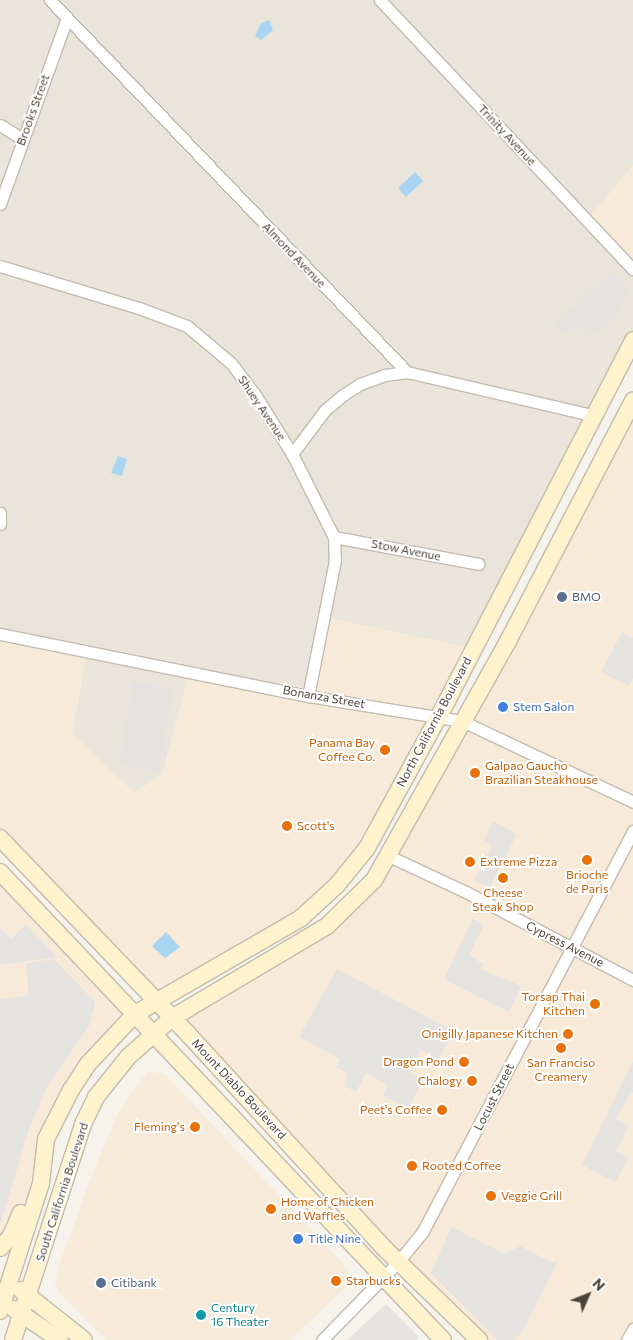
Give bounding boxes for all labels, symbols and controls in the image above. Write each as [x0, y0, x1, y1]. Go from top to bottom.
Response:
street label: Brooks Street [13, 72, 53, 148]
street label: Trinity Avenue [475, 102, 539, 168]
street label: Almond Avenue [259, 219, 329, 291]
street label: Shuey Avenue [235, 373, 289, 443]
street label: Stow Avenue [370, 536, 442, 564]
place label: BMO [572, 590, 601, 604]
marker: BMO [556, 591, 568, 603]
street label: North California Boulevard [394, 654, 474, 790]
street label: Bonanza Street [282, 683, 366, 711]
place label: Stem Salon [513, 700, 574, 714]
marker: Stem Salon [497, 701, 509, 713]
place label: Panama Bay Coffee Co. [309, 736, 375, 764]
marker: Panama Bay Coffee Co. [379, 744, 391, 756]
place label: Galpao Gaucho Brazilian Steakhouse [485, 759, 598, 787]
marker: Galpao Gaucho Brazilian Steakhouse [469, 767, 481, 779]
place label: Scott's [297, 819, 335, 833]
marker: Scott's [281, 820, 293, 832]
marker: Brioche de Paris [581, 854, 593, 866]
place label: Extreme Pizza [480, 855, 557, 869]
marker: Extreme Pizza [464, 856, 476, 868]
place label: Brioche de Paris [566, 868, 608, 896]
marker: Cheese Steak Shop [497, 872, 509, 884]
place label: Cheese Steak Shop [472, 886, 534, 914]
street label: Cypress Avenue [524, 918, 606, 970]
place label: Torsap Thai Kitchen [521, 990, 585, 1018]
marker: Torsap Thai Kitchen [589, 998, 601, 1010]
place label: Onigilly Japanese Kitchen [422, 1027, 558, 1041]
marker: Onigilly Japanese Kitchen [562, 1028, 574, 1040]
street label: Mount Diablo Boulevard [189, 1036, 289, 1142]
marker: San Franciso Creamery [555, 1042, 567, 1054]
place label: Dragon Pond [383, 1055, 454, 1069]
marker: Dragon Pond [458, 1056, 470, 1068]
place label: San Franciso Creamery [527, 1056, 595, 1084]
street label: Locust Street [471, 1061, 517, 1133]
place label: Chalogy [418, 1074, 462, 1088]
marker: Chalogy [466, 1075, 478, 1087]
place label: Peet's Coffee [360, 1103, 432, 1117]
marker: Peet's Coffee [436, 1104, 448, 1116]
place label: Fleming's [134, 1120, 185, 1134]
street label: South California Boulevard [33, 1121, 91, 1263]
marker: Fleming's [189, 1121, 201, 1133]
place label: Rooted Coffee [422, 1159, 501, 1173]
marker: Rooted Coffee [406, 1160, 418, 1172]
place label: Veggie Grill [501, 1189, 562, 1203]
marker: Veggie Grill [485, 1190, 497, 1202]
place label: Home of Chicken and Waffles [281, 1195, 374, 1223]
marker: Home of Chicken and Waffles [265, 1203, 277, 1215]
place label: Title Nine [308, 1232, 361, 1246]
marker: Title Nine [292, 1233, 304, 1245]
north arrow [563, 1270, 613, 1320]
place label: Starbucks [346, 1274, 401, 1288]
marker: Starbucks [330, 1275, 342, 1287]
text: N [589, 1275, 609, 1294]
place label: Citibank [111, 1276, 157, 1290]
marker: Citibank [95, 1277, 107, 1289]
place label: Century 16 Theater [211, 1301, 269, 1329]
marker: Century 16 Theater [195, 1309, 207, 1321]

